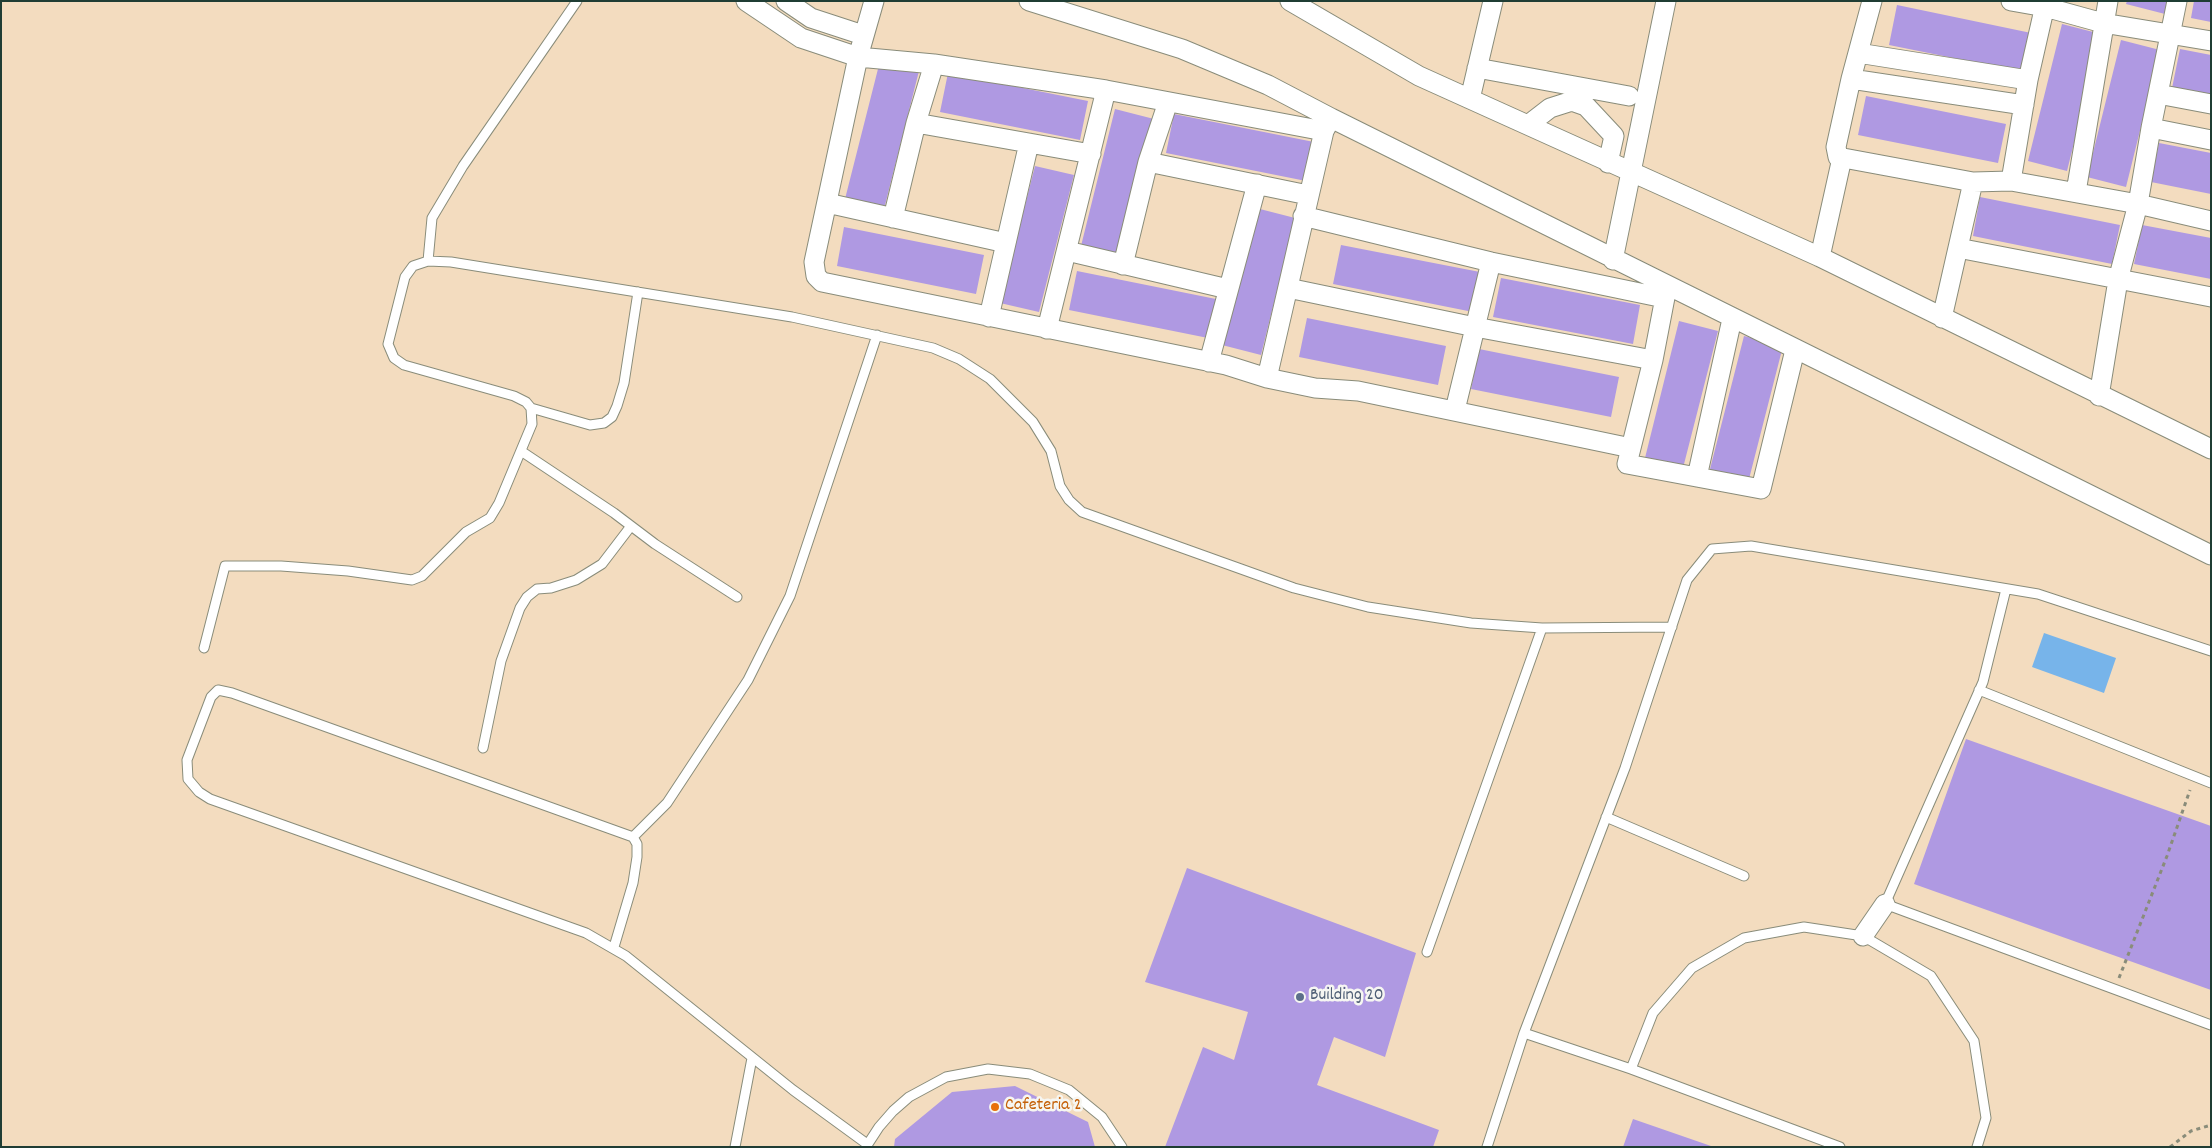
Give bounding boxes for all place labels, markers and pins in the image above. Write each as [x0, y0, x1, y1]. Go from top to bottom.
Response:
place label: Building 20 [1310, 986, 1384, 1008]
marker: Building 20 [1294, 991, 1306, 1003]
place label: Cafeteria 2 [1005, 1096, 1082, 1118]
marker: Cafeteria 2 [989, 1101, 1001, 1113]

